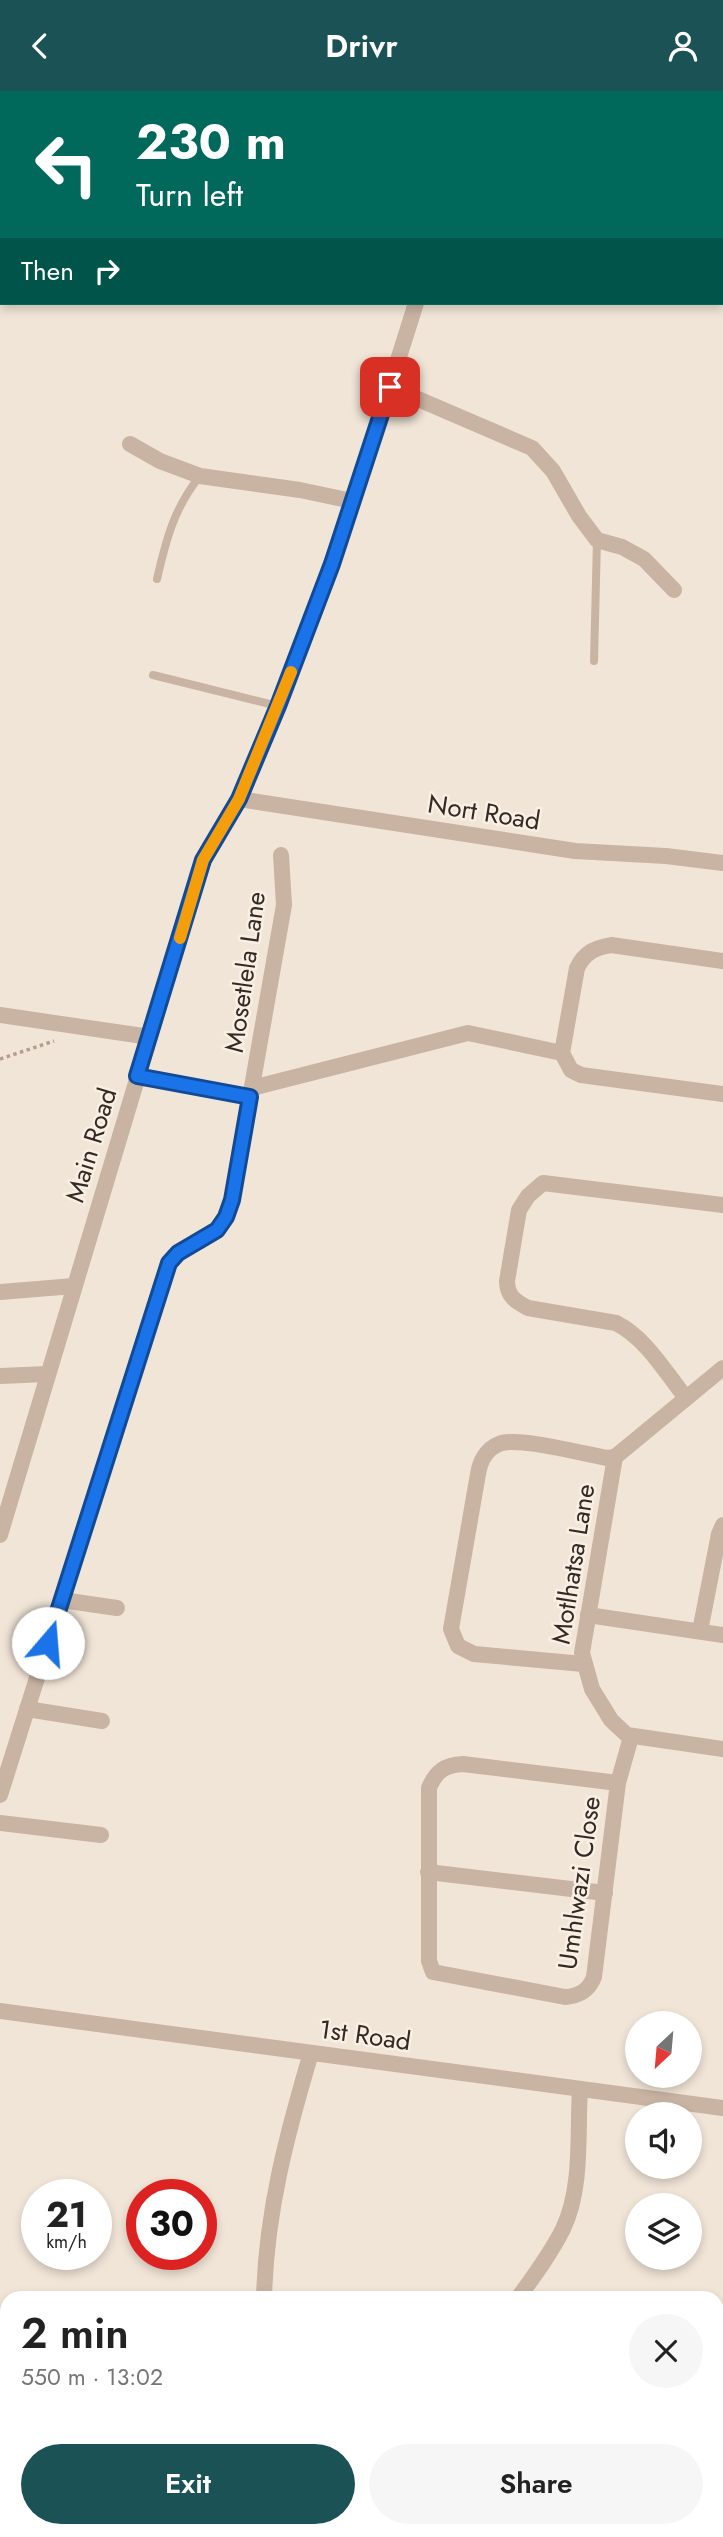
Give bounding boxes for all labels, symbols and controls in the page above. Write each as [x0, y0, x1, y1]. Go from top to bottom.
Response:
text: Drivr [325, 23, 398, 69]
icon: back [21, 27, 59, 65]
icon: person [664, 27, 702, 65]
text: 230 m [136, 107, 286, 177]
icon: left [21, 119, 112, 210]
text: Turn left [136, 172, 243, 218]
text: Then [21, 252, 74, 290]
icon: right [88, 252, 126, 290]
pin [360, 357, 420, 417]
icon: arrive [371, 368, 409, 406]
street label: Nort Road [425, 784, 543, 840]
street label: Mosetlela Lane [215, 889, 275, 1055]
street label: Main Road [56, 1083, 126, 1207]
street label: Motlhatsa Lane [542, 1481, 604, 1647]
position arrow [11.0, 1606, 85.0, 1680]
street label: Umhlwazi Close [548, 1794, 610, 1972]
street label: 1st Road [317, 2010, 413, 2060]
north arrow [625, 2011, 702, 2088]
map controls [625, 2011, 702, 2270]
button: sound [625, 2102, 702, 2179]
speed limit sign: 30 [126, 2179, 217, 2270]
text: 21 [46, 2190, 87, 2240]
button: layers [625, 2193, 702, 2270]
text: km/h [46, 2229, 87, 2255]
text: 2 min [21, 2303, 129, 2364]
button: close [629, 2314, 703, 2388]
text: 550 m · 13:02 [21, 2360, 163, 2394]
button: Exit [21, 2444, 355, 2524]
button: Share [369, 2444, 703, 2524]

